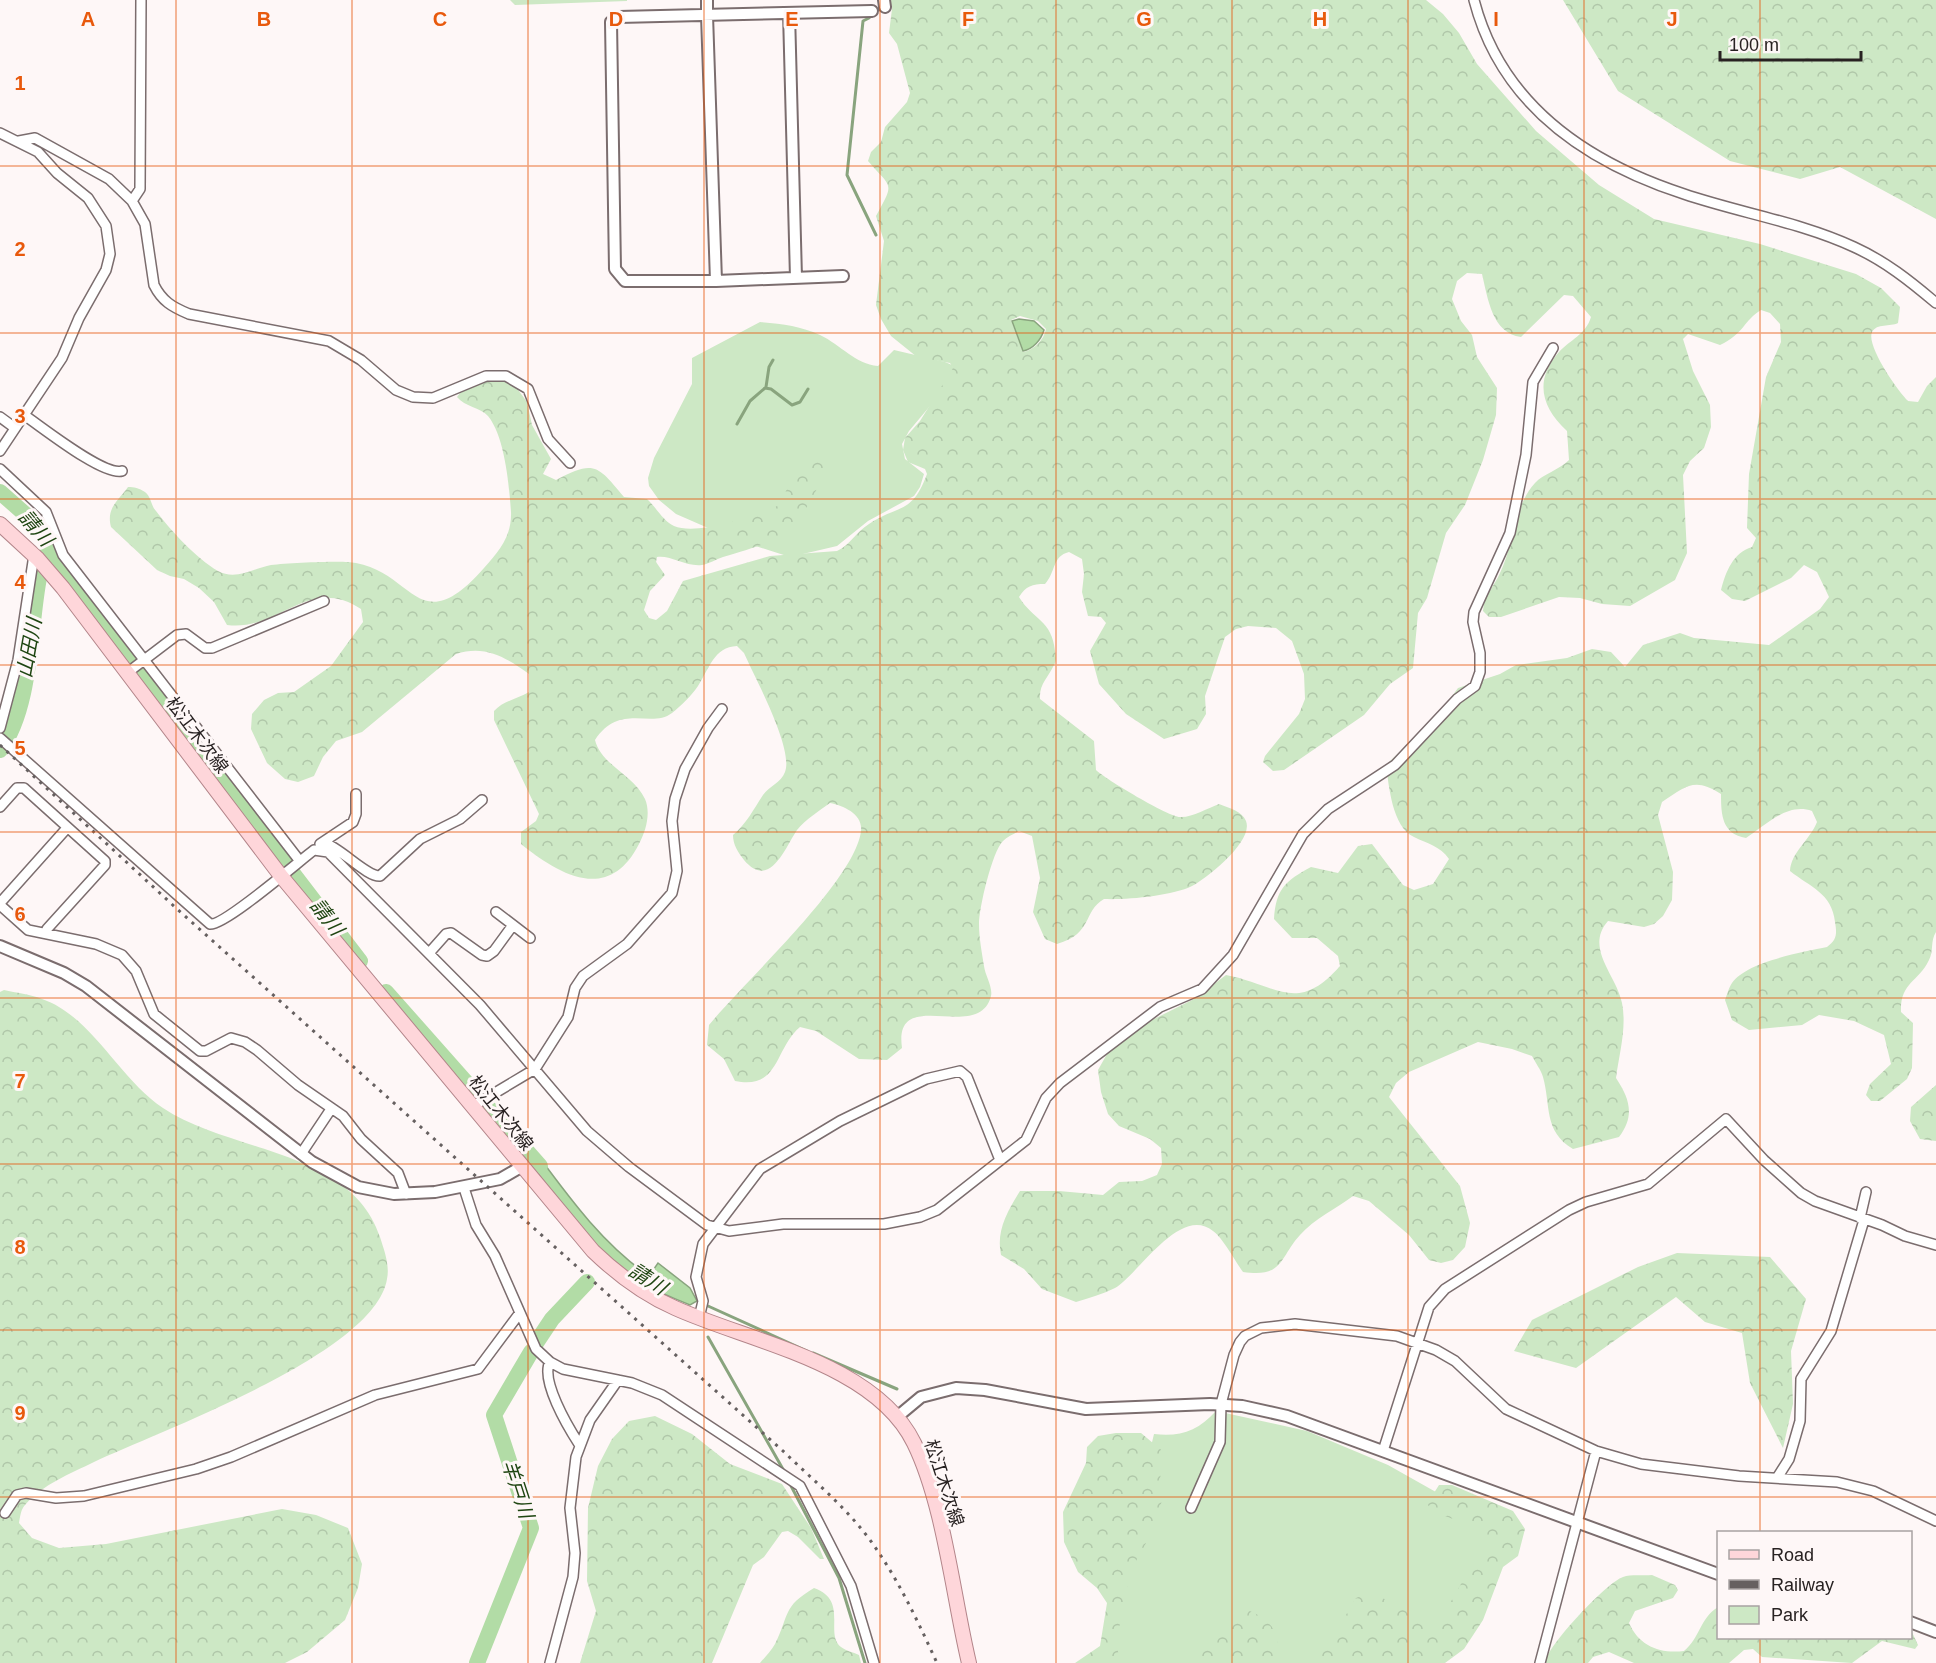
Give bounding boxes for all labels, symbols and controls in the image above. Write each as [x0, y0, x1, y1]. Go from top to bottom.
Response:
text: A [81, 8, 95, 30]
text: B [257, 8, 271, 30]
text: C [433, 8, 447, 30]
text: D [609, 8, 623, 30]
text: E [785, 8, 799, 30]
text: F [962, 8, 974, 30]
text: G [1136, 8, 1152, 30]
text: H [1313, 8, 1327, 30]
text: I [1493, 8, 1499, 30]
text: J [1666, 8, 1678, 30]
scale bar [1720, 24, 1861, 62]
text: 100 m [1729, 35, 1779, 55]
text: 1 [14, 72, 26, 94]
text: 2 [14, 238, 26, 260]
text: 3 [14, 405, 26, 427]
water label: 請川 [15, 506, 59, 552]
text: 4 [14, 571, 26, 593]
water label: 山田川 [13, 615, 45, 679]
street label: 松江木次線 [162, 693, 232, 777]
text: 5 [14, 737, 26, 759]
water label: 請川 [306, 894, 349, 941]
text: 6 [14, 903, 26, 925]
text: 7 [14, 1070, 26, 1092]
street label: 松江木次線 [465, 1072, 537, 1154]
text: 8 [14, 1236, 26, 1258]
water label: 請川 [625, 1259, 672, 1300]
text: 9 [14, 1402, 26, 1424]
street label: 松江木次線 [921, 1437, 967, 1529]
water label: 羊戸川 [498, 1457, 538, 1523]
legend [1717, 1531, 1912, 1639]
text: Road [1771, 1545, 1814, 1565]
text: Railway [1771, 1575, 1834, 1595]
text: Park [1771, 1605, 1809, 1625]

